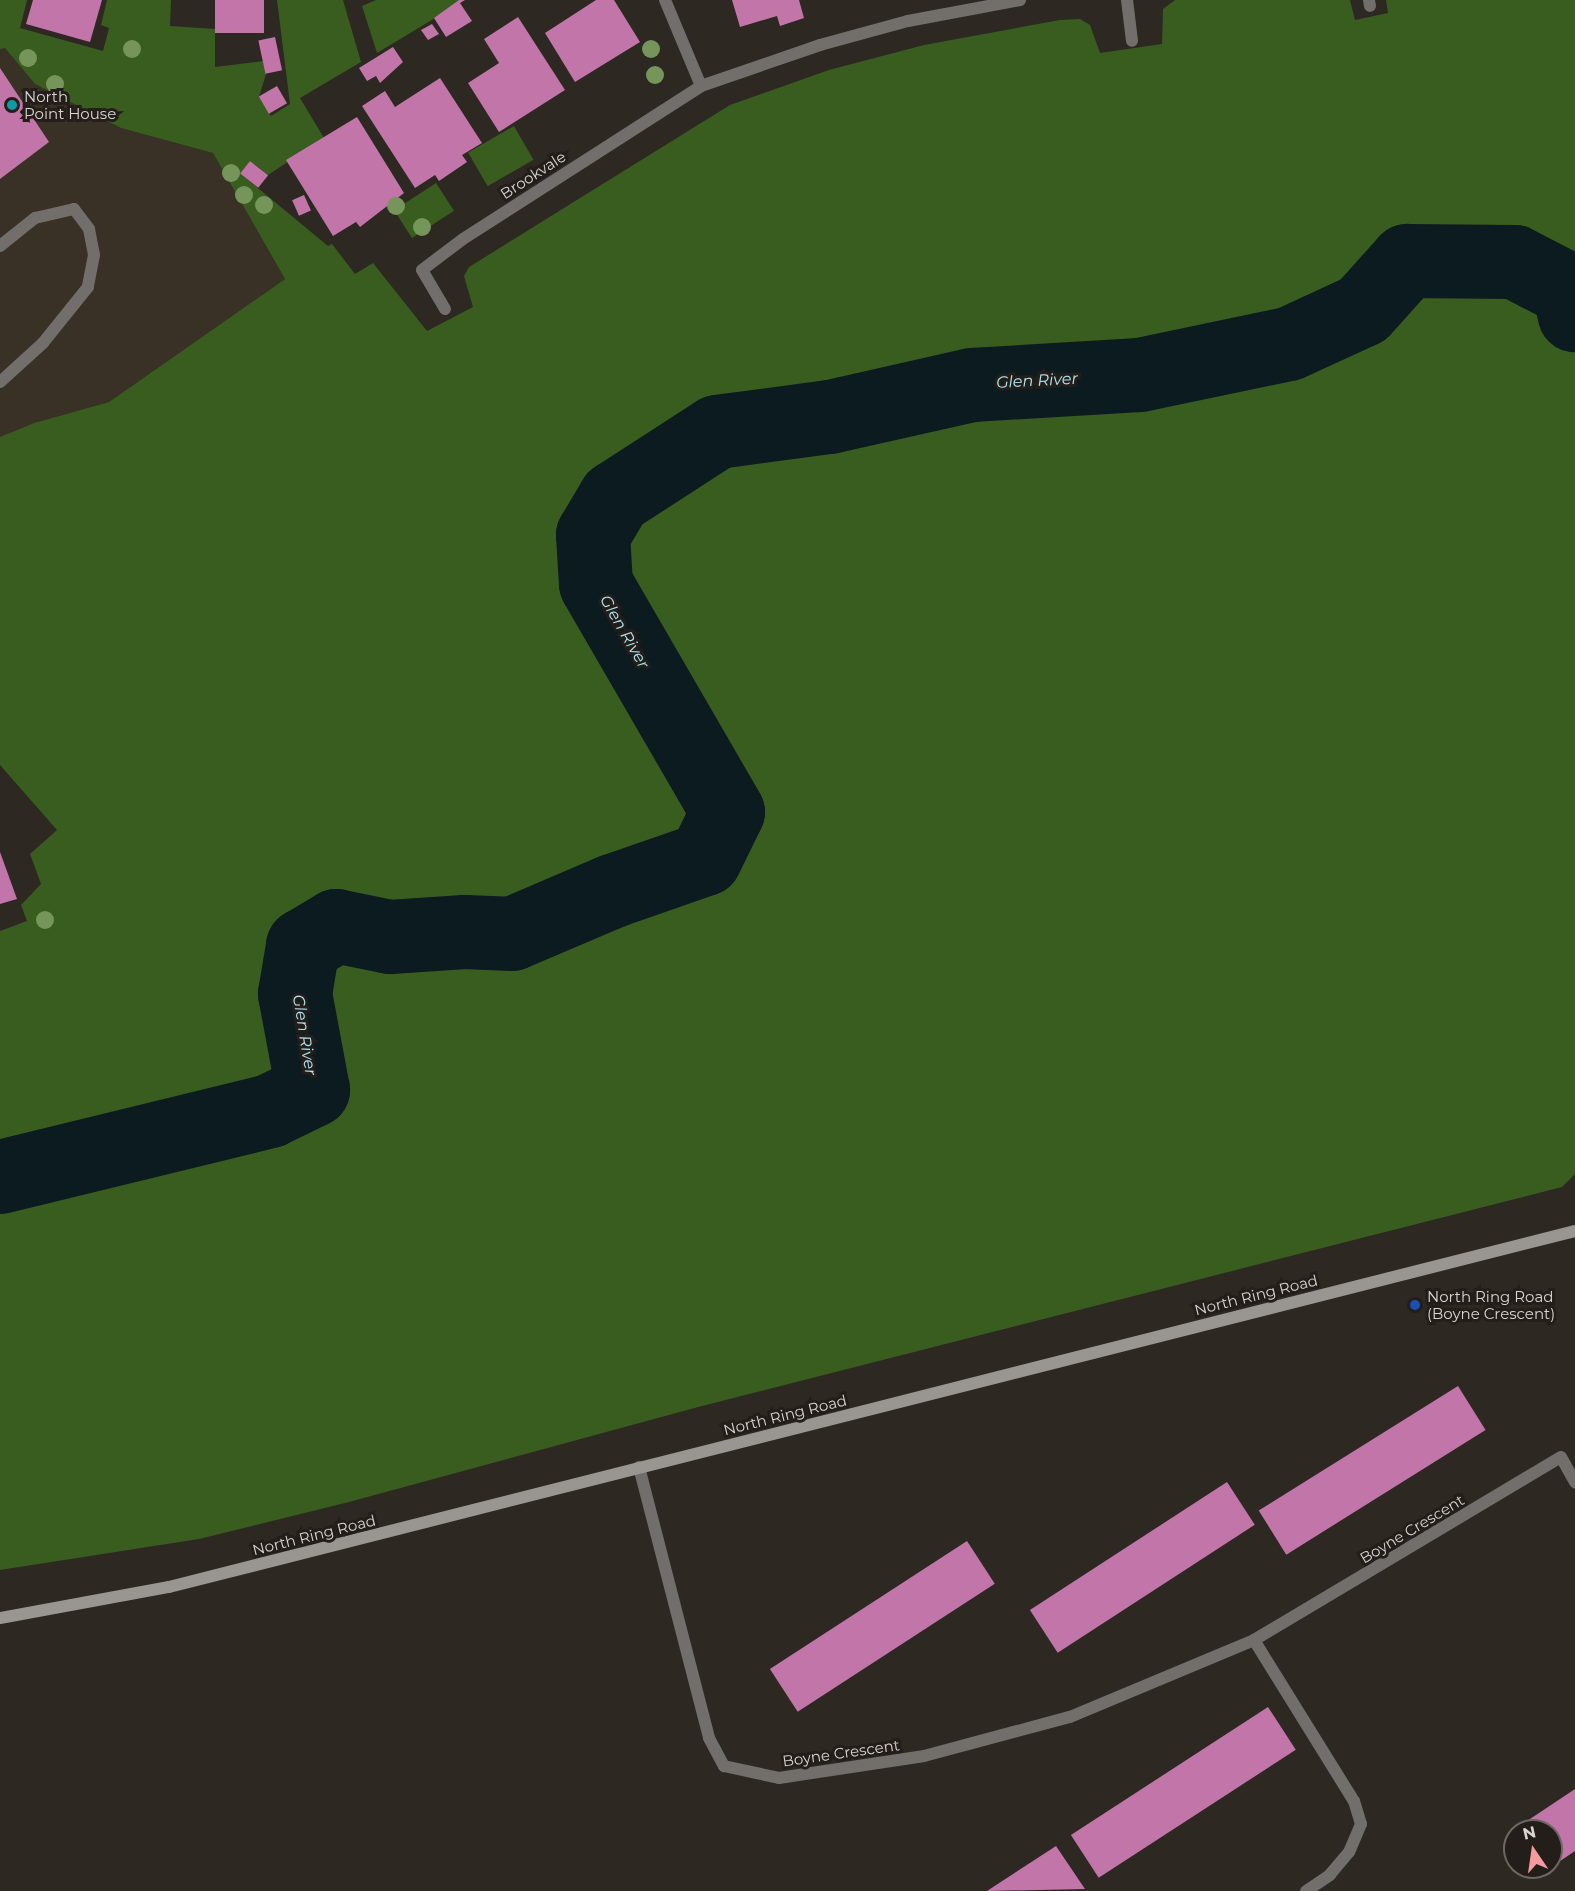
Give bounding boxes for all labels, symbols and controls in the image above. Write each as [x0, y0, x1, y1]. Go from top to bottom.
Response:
place label: North Point House [24, 87, 116, 122]
marker: North Point House [5, 98, 19, 112]
street label: Brookvale [497, 147, 569, 203]
water label: Glen River [996, 369, 1078, 393]
water label: Glen River [595, 592, 653, 672]
water label: Glen River [288, 993, 320, 1077]
street label: North Ring Road [1192, 1271, 1320, 1319]
place label: North Ring Road (Boyne Crescent) [1427, 1287, 1555, 1322]
marker: North Ring Road (Boyne Crescent) [1408, 1298, 1422, 1312]
street label: North Ring Road [721, 1391, 849, 1439]
street label: Boyne Crescent [1357, 1491, 1467, 1567]
street label: North Ring Road [250, 1511, 378, 1559]
street label: Boyne Crescent [781, 1736, 901, 1770]
north arrow [1503, 1819, 1563, 1879]
text: N [1521, 1822, 1538, 1844]

